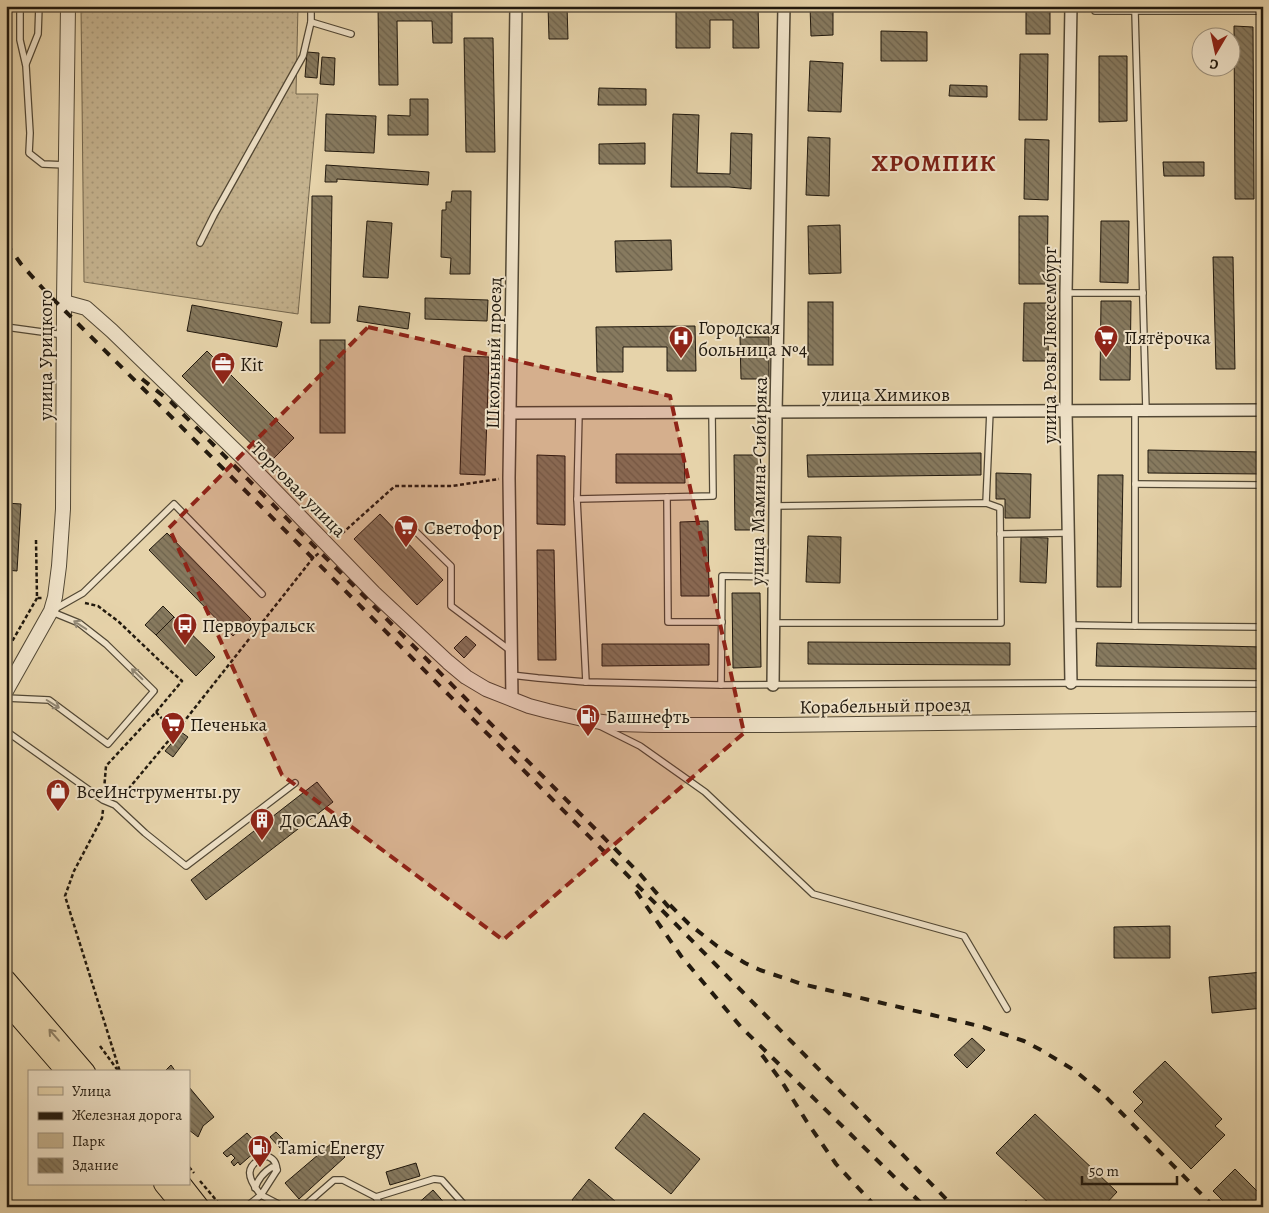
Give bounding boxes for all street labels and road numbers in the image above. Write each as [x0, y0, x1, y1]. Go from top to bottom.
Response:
street label: улица Розы Люксембург [1037, 246, 1063, 445]
street label: Школьный проезд [480, 277, 508, 429]
street label: улица Урицкого [33, 290, 59, 421]
street label: улица Мамина-Сибиряка [744, 376, 774, 587]
street label: улица Химиков [821, 382, 950, 408]
street label: Торговая улица [245, 436, 352, 543]
street label: Корабельный проезд [799, 692, 971, 720]

